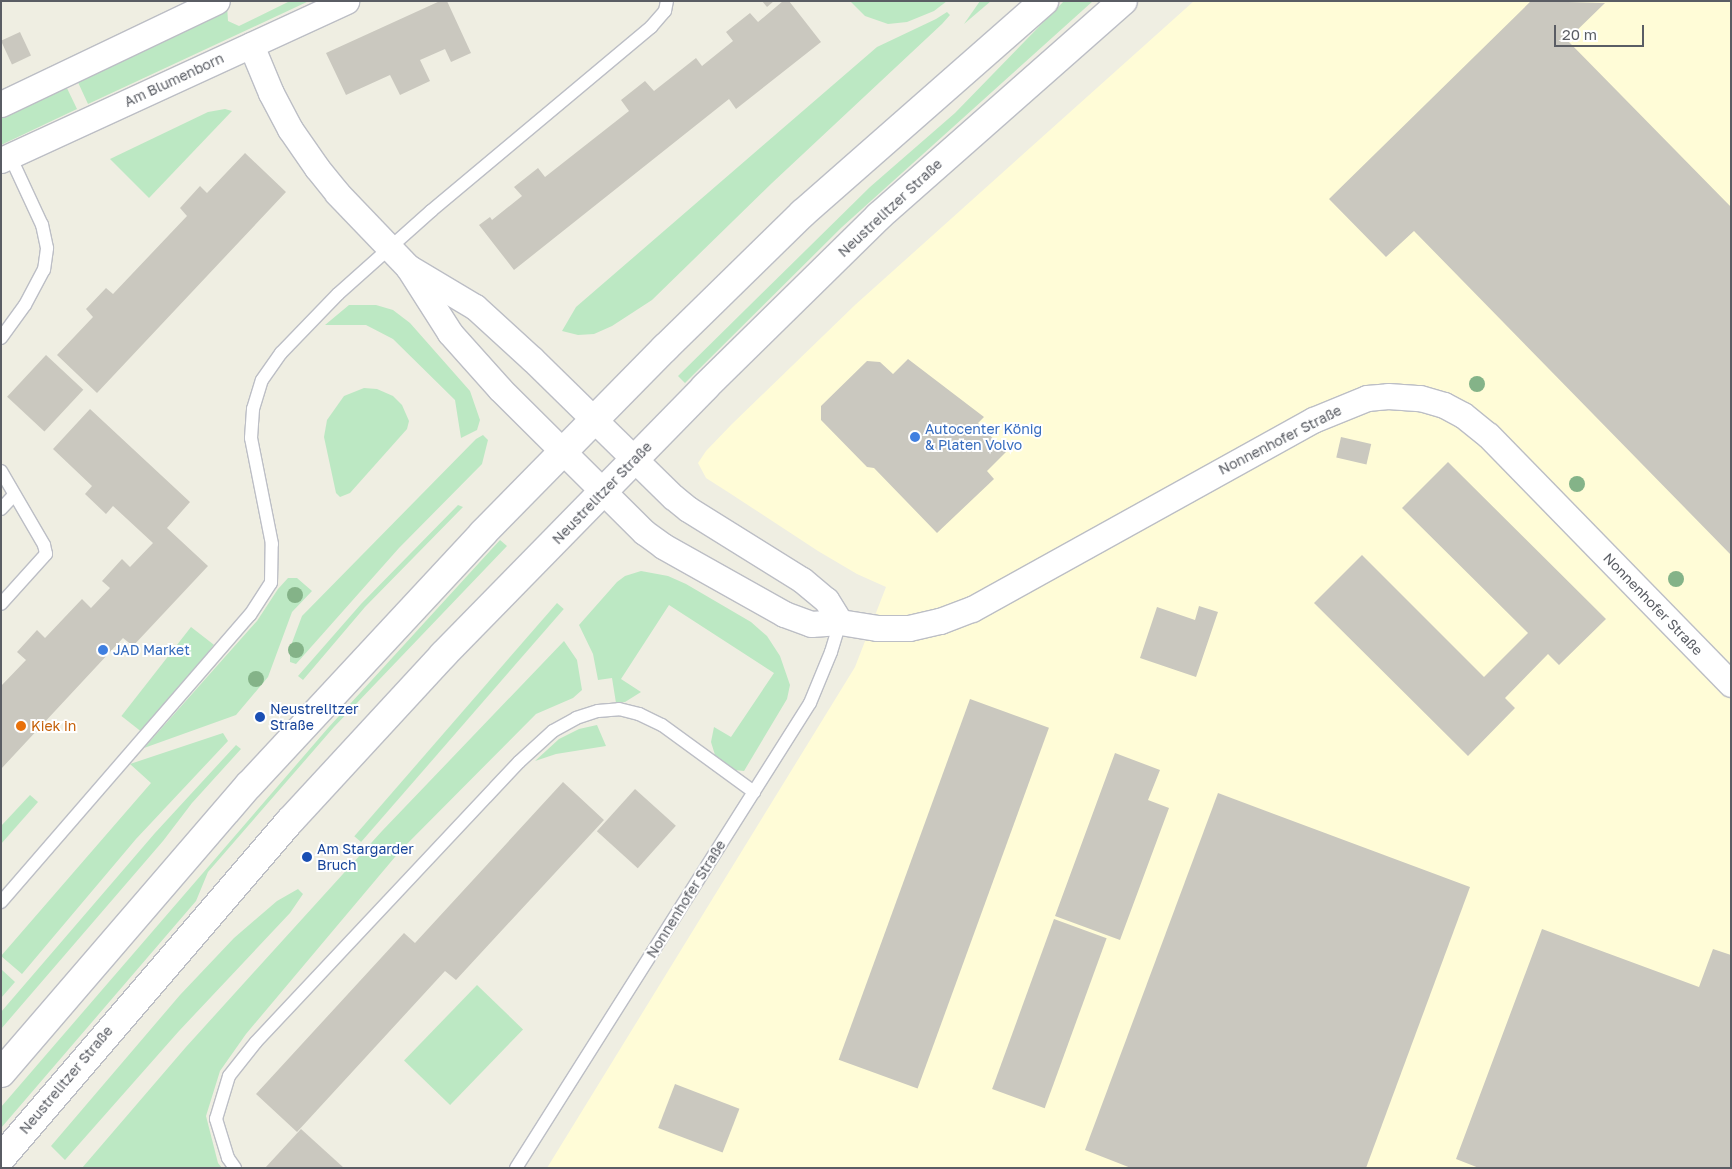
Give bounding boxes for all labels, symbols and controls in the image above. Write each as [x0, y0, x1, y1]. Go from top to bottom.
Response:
scale bar [1557, 15, 1647, 47]
text: 20 m [1562, 25, 1597, 43]
street label: Am Blumenborn [122, 50, 226, 110]
street label: Neustrelitzer Straße [835, 156, 945, 260]
street label: Nonnenhofer Straße [1216, 402, 1344, 478]
place label: Autocenter König & Platen Volvo [925, 421, 1042, 454]
marker: Autocenter König & Platen Volvo [909, 431, 921, 443]
street label: Neustrelitzer Straße [549, 438, 655, 548]
street label: Nonnenhofer Straße [1600, 549, 1706, 659]
place label: JAD Market [113, 642, 190, 658]
marker: JAD Market [97, 644, 109, 656]
place label: Neustrelitzer Straße [270, 701, 359, 734]
marker: Neustrelitzer Straße [254, 711, 266, 723]
place label: Kiek in [31, 718, 76, 734]
marker: Kiek in [15, 720, 27, 732]
street label: Nonnenhofer Straße [643, 837, 729, 961]
place label: Am Stargarder Bruch [317, 841, 414, 874]
marker: Am Stargarder Bruch [301, 851, 313, 863]
street label: Neustrelitzer Straße [16, 1023, 116, 1137]

